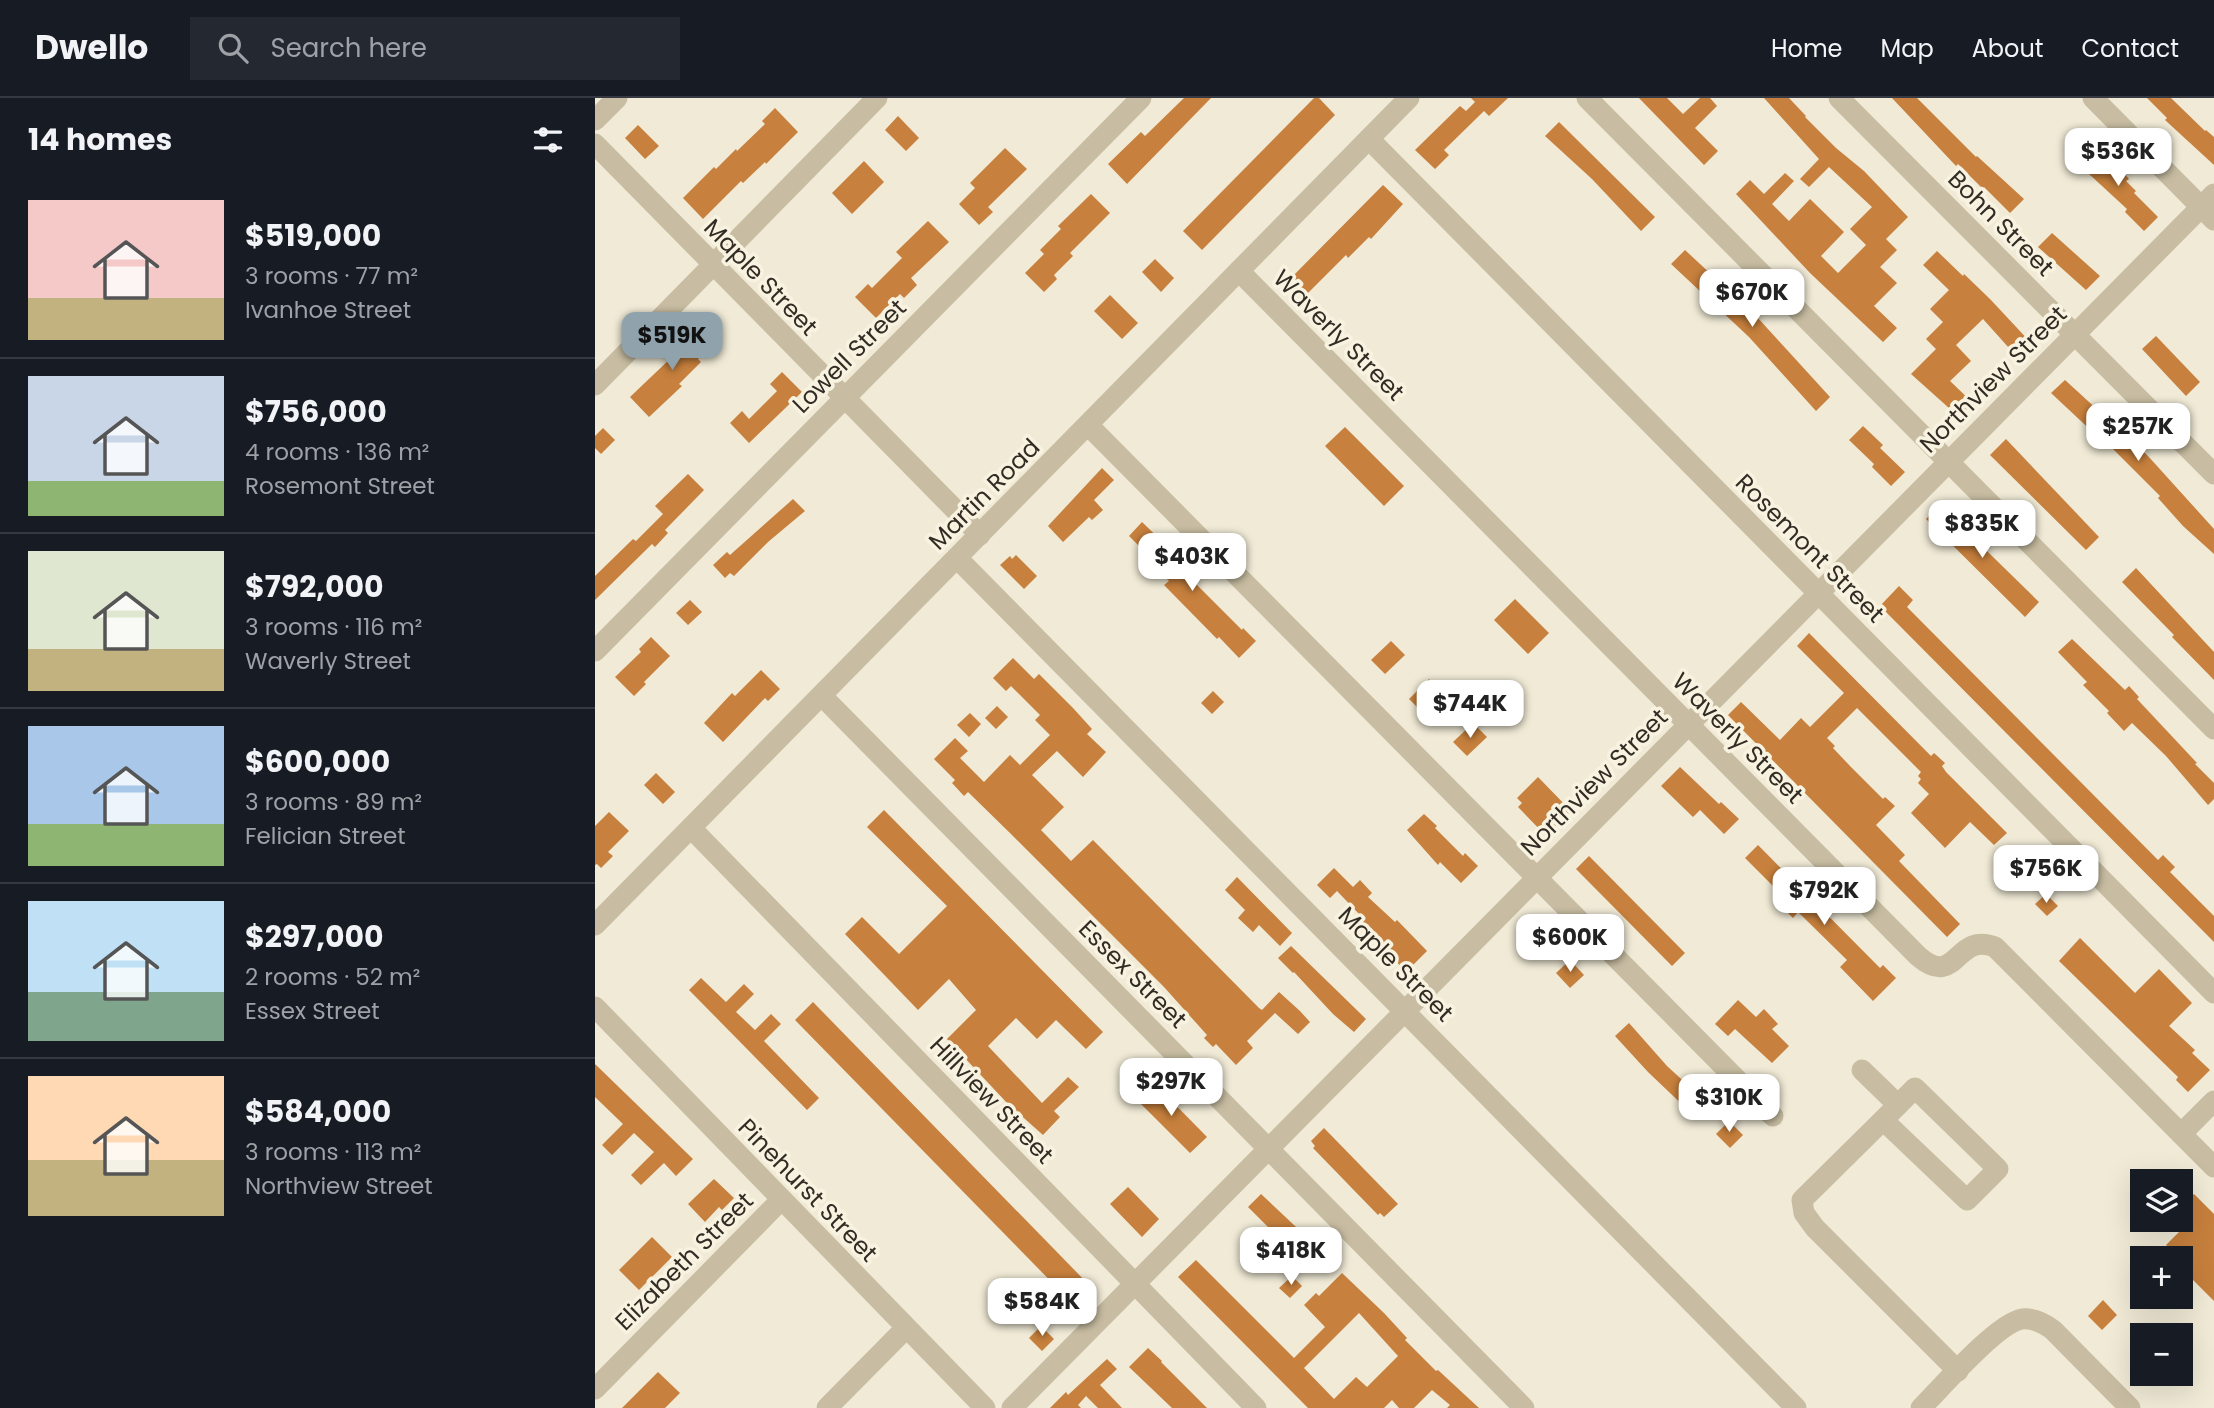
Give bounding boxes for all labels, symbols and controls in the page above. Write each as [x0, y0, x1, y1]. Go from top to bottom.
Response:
search box [190, 17, 680, 80]
text: Dwello [35, 24, 148, 71]
icon: search [214, 29, 252, 67]
text: Search here [270, 30, 427, 66]
text: Home [1771, 32, 1843, 65]
text: Map [1881, 32, 1934, 65]
text: About [1972, 32, 2043, 65]
text: Contact [2081, 32, 2179, 65]
text: 14 homes [28, 118, 172, 161]
icon: filters [529, 121, 567, 159]
pin: $536K [2069, 129, 2167, 188]
text: $536K [2081, 135, 2155, 167]
street label: Bohn Street [1941, 163, 2061, 283]
street label: Maple Street [697, 211, 825, 343]
text: $519,000 [245, 214, 381, 257]
icon: home [84, 228, 168, 312]
text: 3 rooms · 77 m² [245, 260, 418, 292]
street label: Waverly Street [1266, 262, 1412, 408]
pin: $670K [1703, 270, 1801, 329]
text: $670K [1715, 276, 1789, 308]
street label: Lowell Street [785, 292, 913, 420]
text: Ivanhoe Street [245, 294, 411, 326]
street label: Northview Street [1912, 298, 2074, 460]
pin: $519K [623, 313, 721, 372]
text: $519K [638, 319, 706, 351]
text: $756,000 [245, 390, 387, 433]
icon: home [84, 404, 168, 488]
pin: $257K [2089, 404, 2187, 463]
text: $257K [2102, 410, 2174, 442]
street label: Martin Road [921, 431, 1047, 557]
text: 4 rooms · 136 m² [245, 436, 429, 468]
street label: Rosemont Street [1728, 466, 1892, 630]
text: Rosemont Street [245, 470, 435, 502]
pin: $835K [1933, 500, 2031, 560]
text: $835K [1945, 507, 2019, 539]
pin: $403K [1143, 533, 1241, 593]
text: $403K [1154, 540, 1230, 572]
text: $792,000 [245, 565, 384, 608]
icon: home [84, 579, 168, 663]
text: 3 rooms · 116 m² [245, 611, 422, 643]
text: Waverly Street [245, 645, 411, 677]
street label: Waverly Street [1665, 665, 1811, 811]
pin: $744K [1421, 680, 1519, 740]
text: $744K [1433, 687, 1507, 719]
street label: Northview Street [1513, 701, 1675, 863]
text: $600,000 [245, 740, 390, 783]
icon: home [84, 754, 168, 838]
text: 3 rooms · 89 m² [245, 786, 422, 818]
text: Felician Street [245, 820, 406, 852]
pin: $756K [1997, 846, 2095, 905]
text: $756K [2009, 852, 2083, 884]
pin: $792K [1775, 868, 1873, 927]
text: $792K [1789, 874, 1859, 906]
street label: Maple Street [1331, 899, 1461, 1029]
street label: Essex Street [1072, 913, 1194, 1035]
pin: $600K [1521, 914, 1619, 974]
text: $297,000 [245, 915, 384, 958]
text: $600K [1532, 921, 1608, 953]
icon: home [84, 929, 168, 1013]
text: 2 rooms · 52 m² [245, 961, 420, 993]
text: Essex Street [245, 995, 380, 1027]
street label: Hillview Street [923, 1029, 1061, 1171]
pin: $297K [1122, 1058, 1220, 1118]
text: $297K [1136, 1065, 1206, 1097]
pin: $310K [1680, 1074, 1778, 1134]
text: $310K [1695, 1081, 1763, 1113]
text: $584,000 [245, 1090, 391, 1133]
icon: home [84, 1104, 168, 1188]
street label: Pinehurst Street [731, 1111, 885, 1269]
text: 3 rooms · 113 m² [245, 1136, 421, 1168]
map controls [2130, 1169, 2193, 1386]
button: layers [2130, 1169, 2193, 1232]
text: Northview Street [245, 1170, 433, 1202]
street label: Elizabeth Street [608, 1185, 760, 1337]
pin: $418K [1242, 1228, 1340, 1287]
text: $418K [1256, 1234, 1326, 1266]
button: + [2130, 1246, 2193, 1309]
pin: $584K [993, 1278, 1091, 1338]
text: $584K [1004, 1285, 1080, 1317]
button: − [2130, 1323, 2193, 1386]

